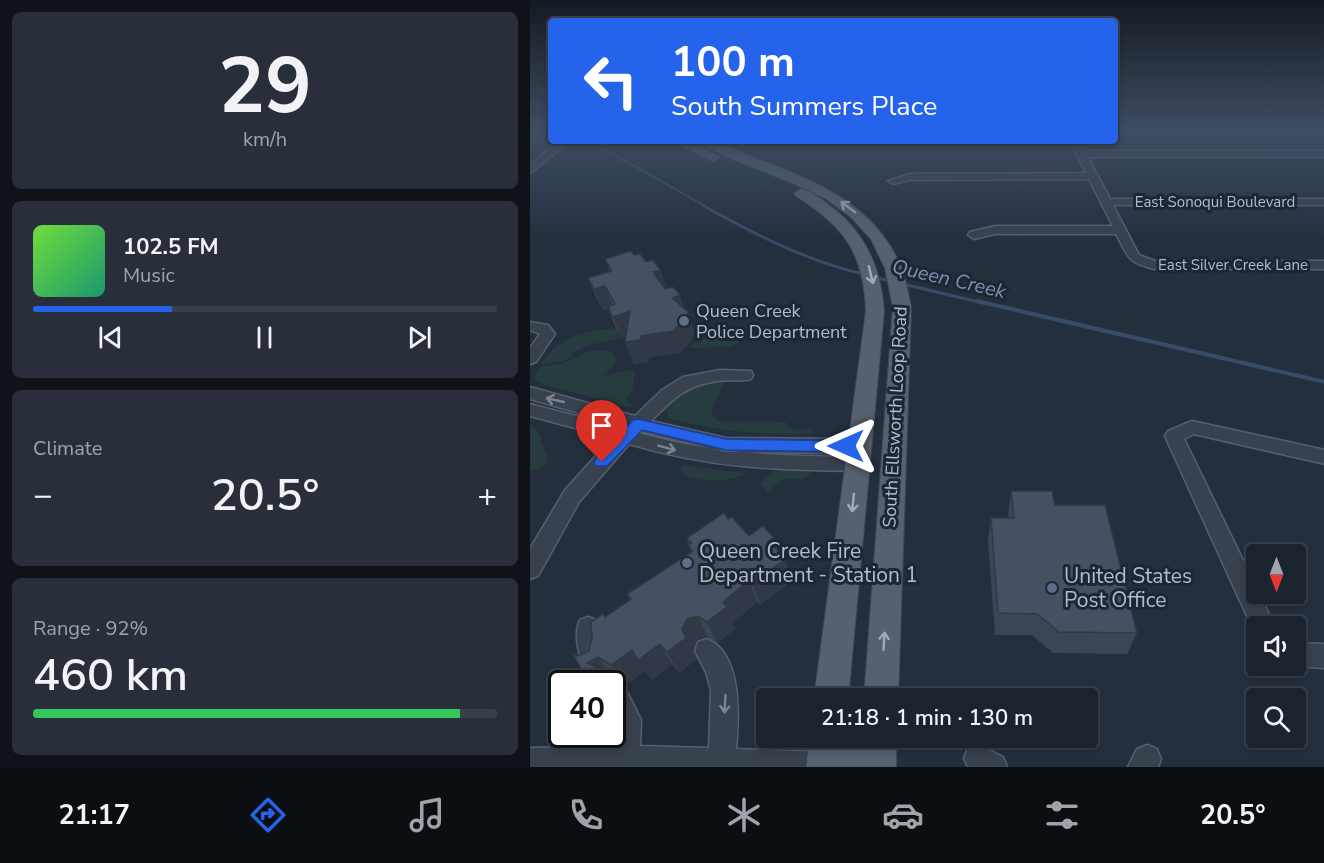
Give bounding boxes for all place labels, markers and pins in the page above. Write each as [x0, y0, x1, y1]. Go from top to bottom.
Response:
place label: Queen Creek Police Department [696, 299, 847, 344]
marker: Queen Creek Police Department [677, 314, 691, 328]
pin [576, 400, 627, 462]
place label: Queen Creek Fire Department - Station 1 [699, 537, 918, 589]
marker: Queen Creek Fire Department - Station 1 [680, 556, 694, 570]
place label: United States Post Office [1064, 562, 1192, 614]
marker: United States Post Office [1045, 581, 1059, 595]

